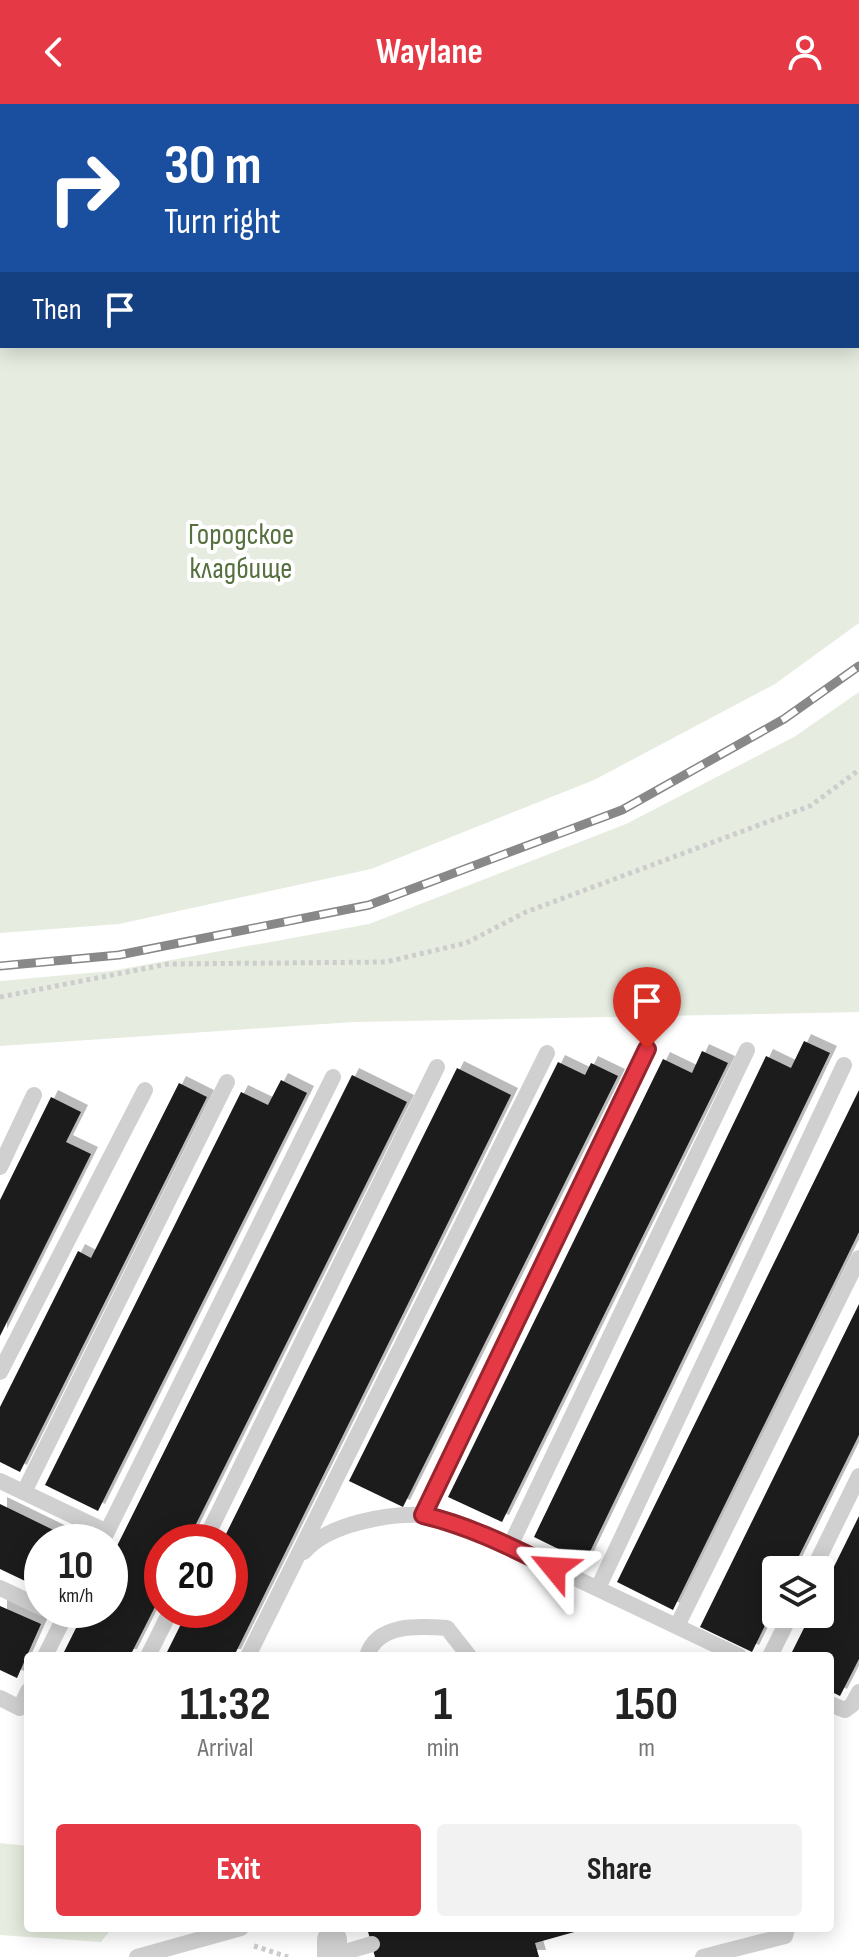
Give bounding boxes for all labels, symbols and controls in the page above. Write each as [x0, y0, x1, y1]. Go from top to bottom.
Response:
icon: back [32, 30, 76, 74]
icon: person [783, 30, 827, 74]
text: Waylane [376, 31, 483, 74]
text: 30 m [164, 133, 262, 200]
icon: right [32, 136, 136, 240]
text: Turn right [164, 201, 281, 244]
icon: arrive [98, 288, 142, 332]
text: Then [32, 292, 82, 328]
park label: Городское кладбище [188, 517, 294, 587]
pin [613, 967, 681, 1049]
icon: arrive [625, 979, 669, 1023]
speed limit sign: 20 [144, 1524, 248, 1628]
position arrow [512, 1526, 596, 1610]
text: 10 [59, 1542, 93, 1590]
map controls [762, 1556, 834, 1628]
button: layers [762, 1556, 834, 1628]
text: km/h [59, 1584, 93, 1608]
text: 11:32 [180, 1676, 271, 1733]
text: 1 [434, 1676, 452, 1733]
text: 150 [615, 1676, 678, 1733]
text: Arrival [197, 1733, 253, 1764]
text: min [427, 1733, 459, 1764]
text: m [638, 1733, 655, 1764]
button: Exit [56, 1824, 421, 1916]
button: Share [437, 1824, 802, 1916]

